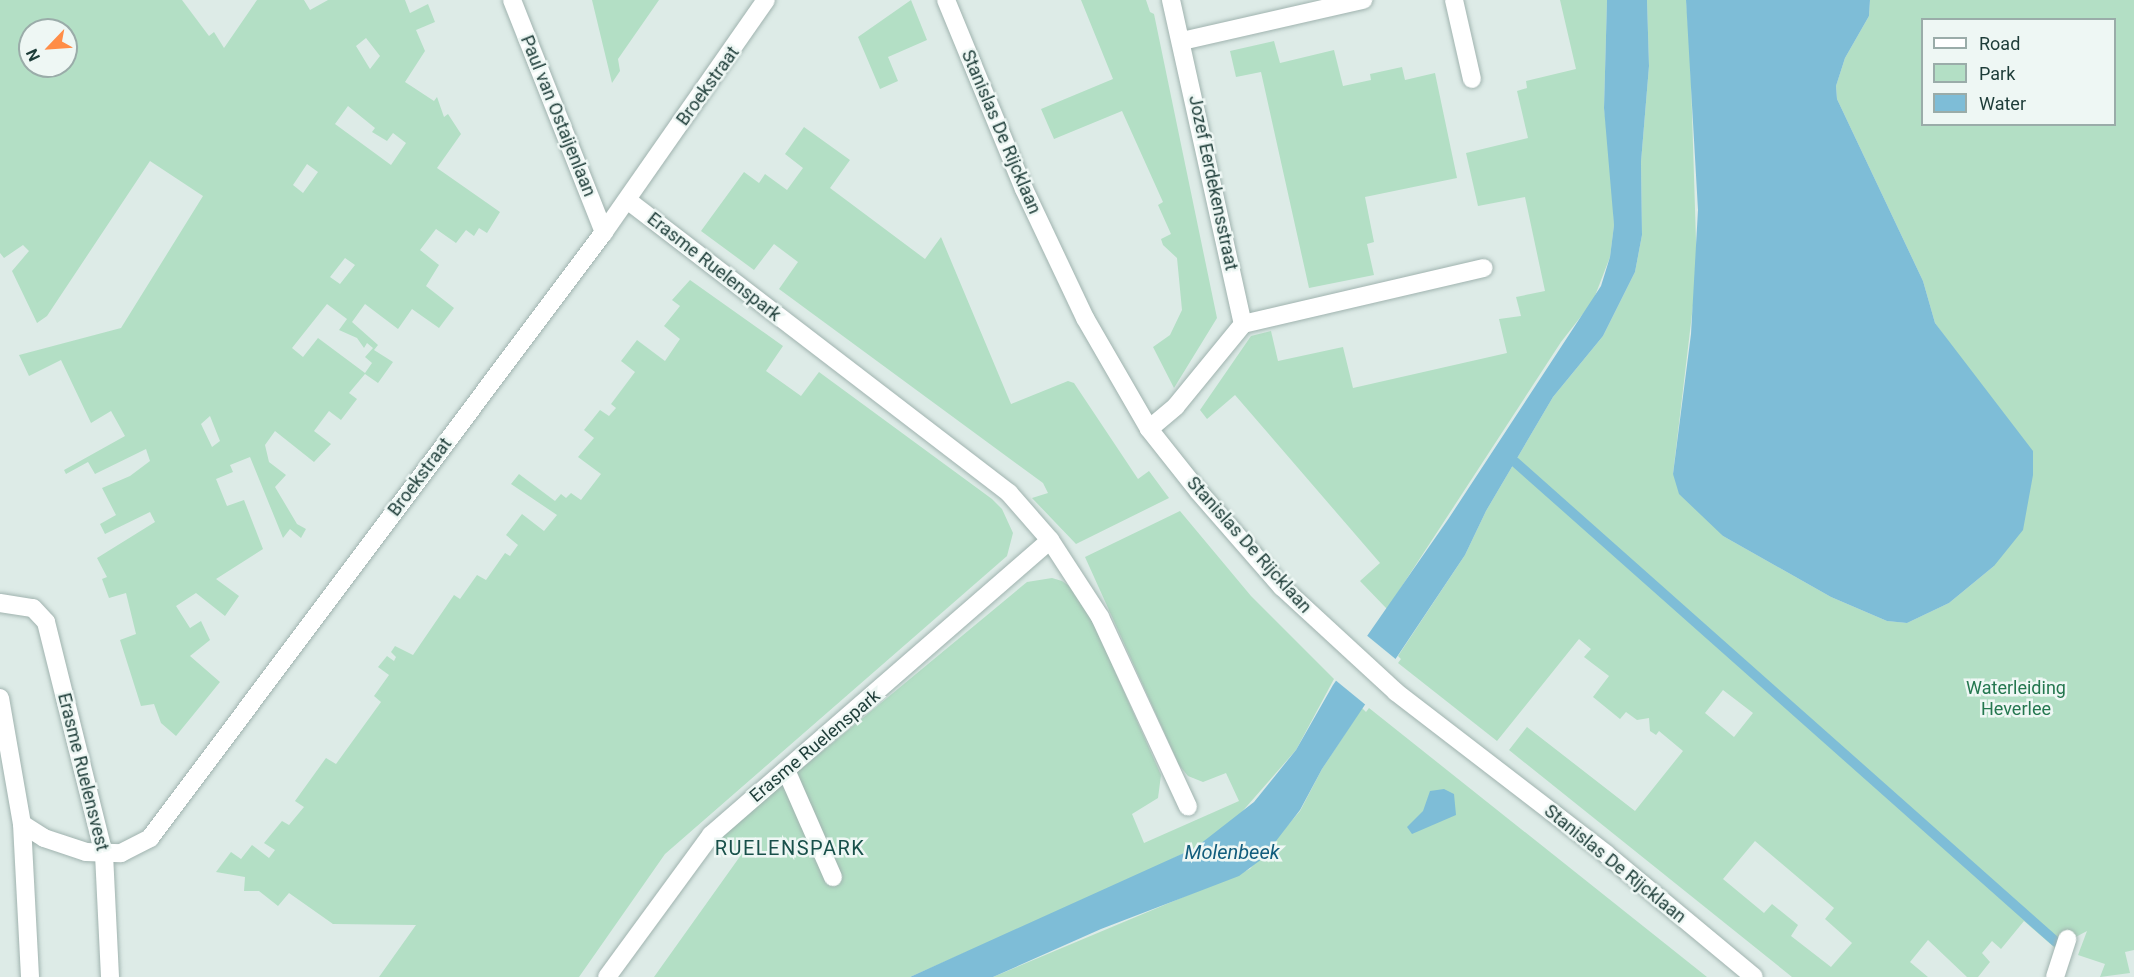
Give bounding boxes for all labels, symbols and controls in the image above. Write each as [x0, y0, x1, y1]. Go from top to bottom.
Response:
north arrow [18, 18, 78, 78]
legend [1921, 18, 2116, 126]
street label: Paul van Ostaijenlaan [516, 32, 600, 200]
text: Road [1979, 33, 2020, 54]
street label: Broekstraat [672, 42, 744, 130]
text: N [22, 46, 44, 64]
street label: Stanislas De Rijcklaan [957, 47, 1045, 217]
text: Park [1979, 63, 2015, 84]
street label: Jozef Eerdekensstraat [1184, 93, 1242, 273]
text: Water [1979, 93, 2026, 114]
street label: Erasme Ruelenspark [643, 208, 785, 326]
street label: Broekstraat [384, 434, 456, 520]
street label: Stanislas De Rijcklaan [1182, 472, 1316, 618]
park label: Waterleiding Heverlee [1966, 678, 2066, 720]
street label: Erasme Ruelenspark [745, 685, 885, 807]
street label: Erasme Ruelensvest [53, 691, 113, 853]
street label: Stanislas De Rijcklaan [1540, 800, 1690, 928]
district label: RUELENSPARK [715, 836, 865, 860]
water label: Molenbeek [1184, 840, 1280, 864]

